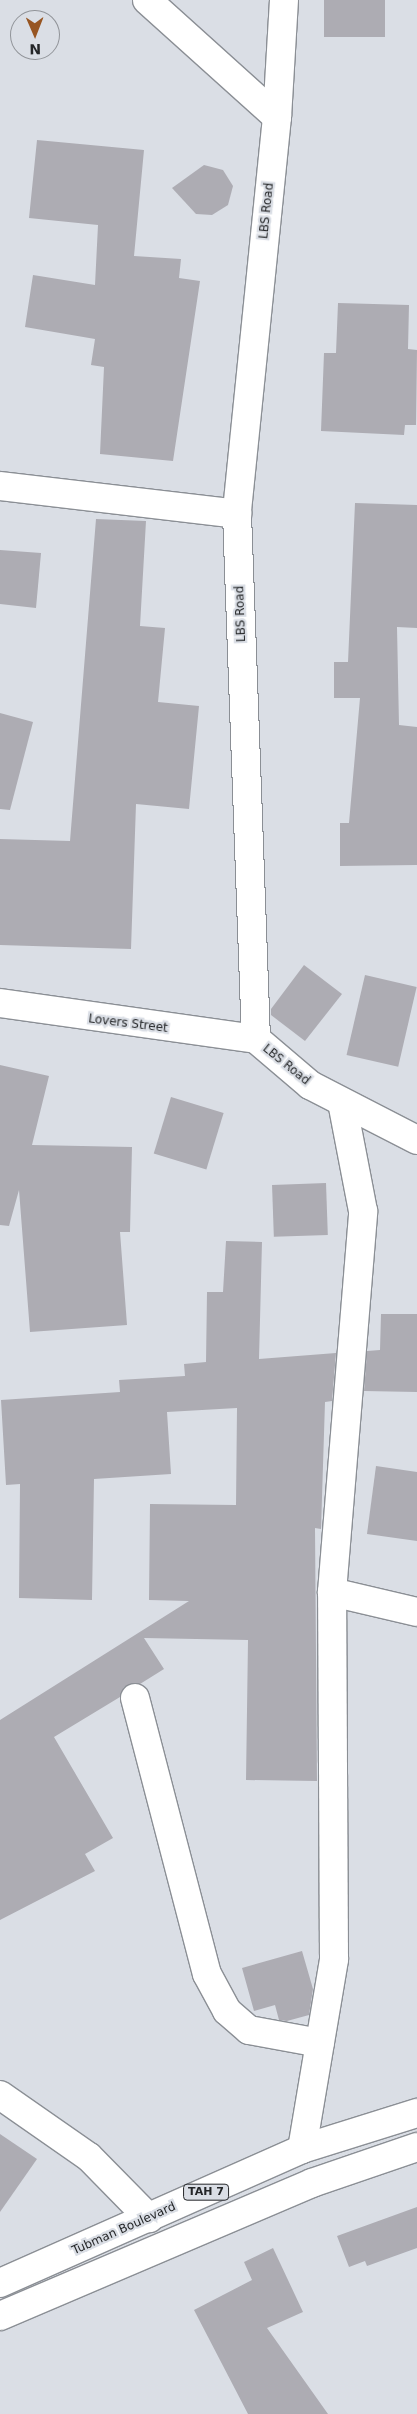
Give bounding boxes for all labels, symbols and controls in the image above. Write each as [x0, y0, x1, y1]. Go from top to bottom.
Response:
north arrow [10, 10, 60, 60]
text: N [29, 41, 41, 57]
street label: LBS Road [257, 182, 277, 240]
street label: LBS Road [233, 586, 249, 642]
street label: Lovers Street [88, 1012, 168, 1036]
street label: LBS Road [260, 1042, 312, 1088]
road number: TAH 7 [182, 2184, 230, 2200]
street label: Tubman Boulevard [70, 2200, 178, 2258]

